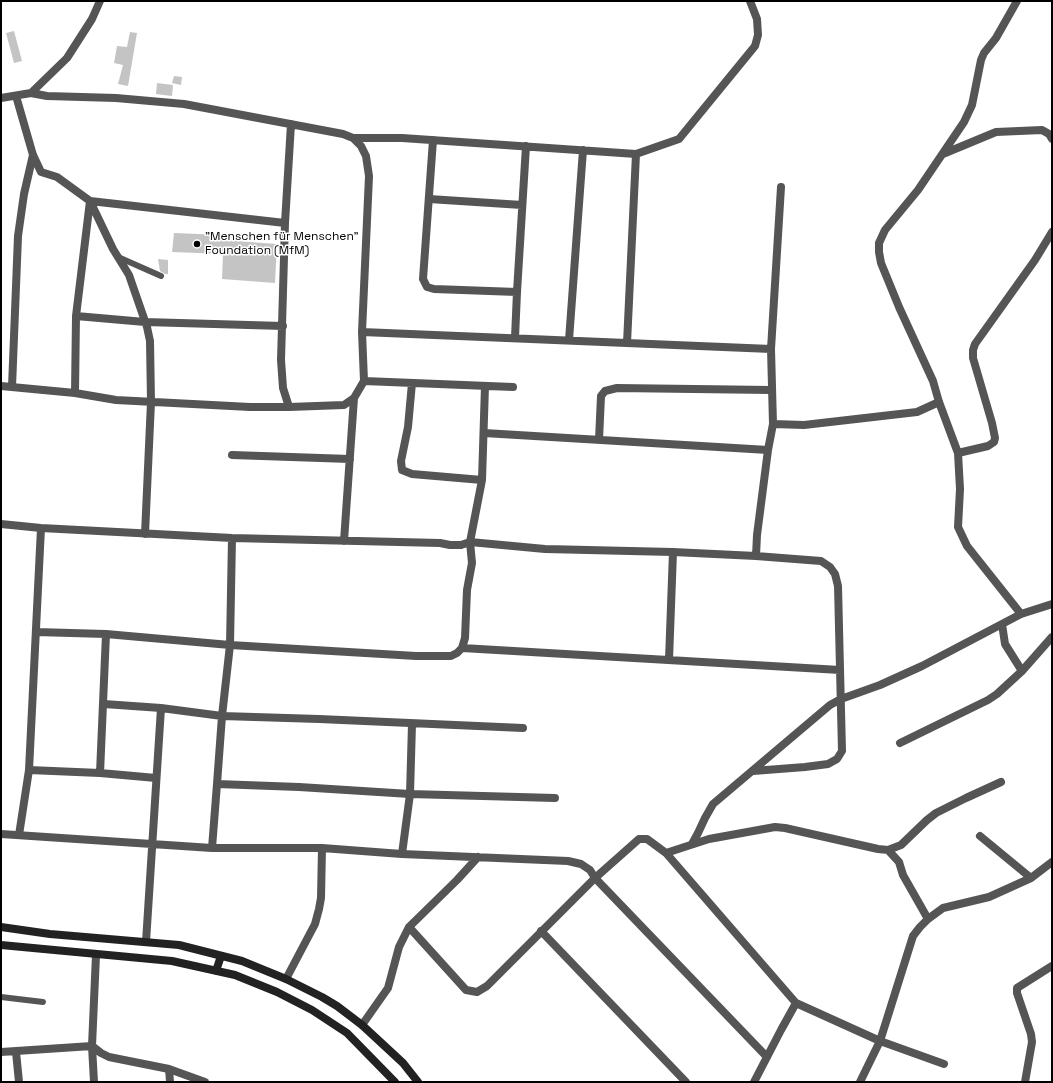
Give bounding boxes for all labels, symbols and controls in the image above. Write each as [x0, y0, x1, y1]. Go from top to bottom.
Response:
place label: "Menschen für Menschen" Foundation (MfM) [205, 230, 358, 258]
marker: "Menschen für Menschen" Foundation (MfM) [192, 239, 202, 249]

